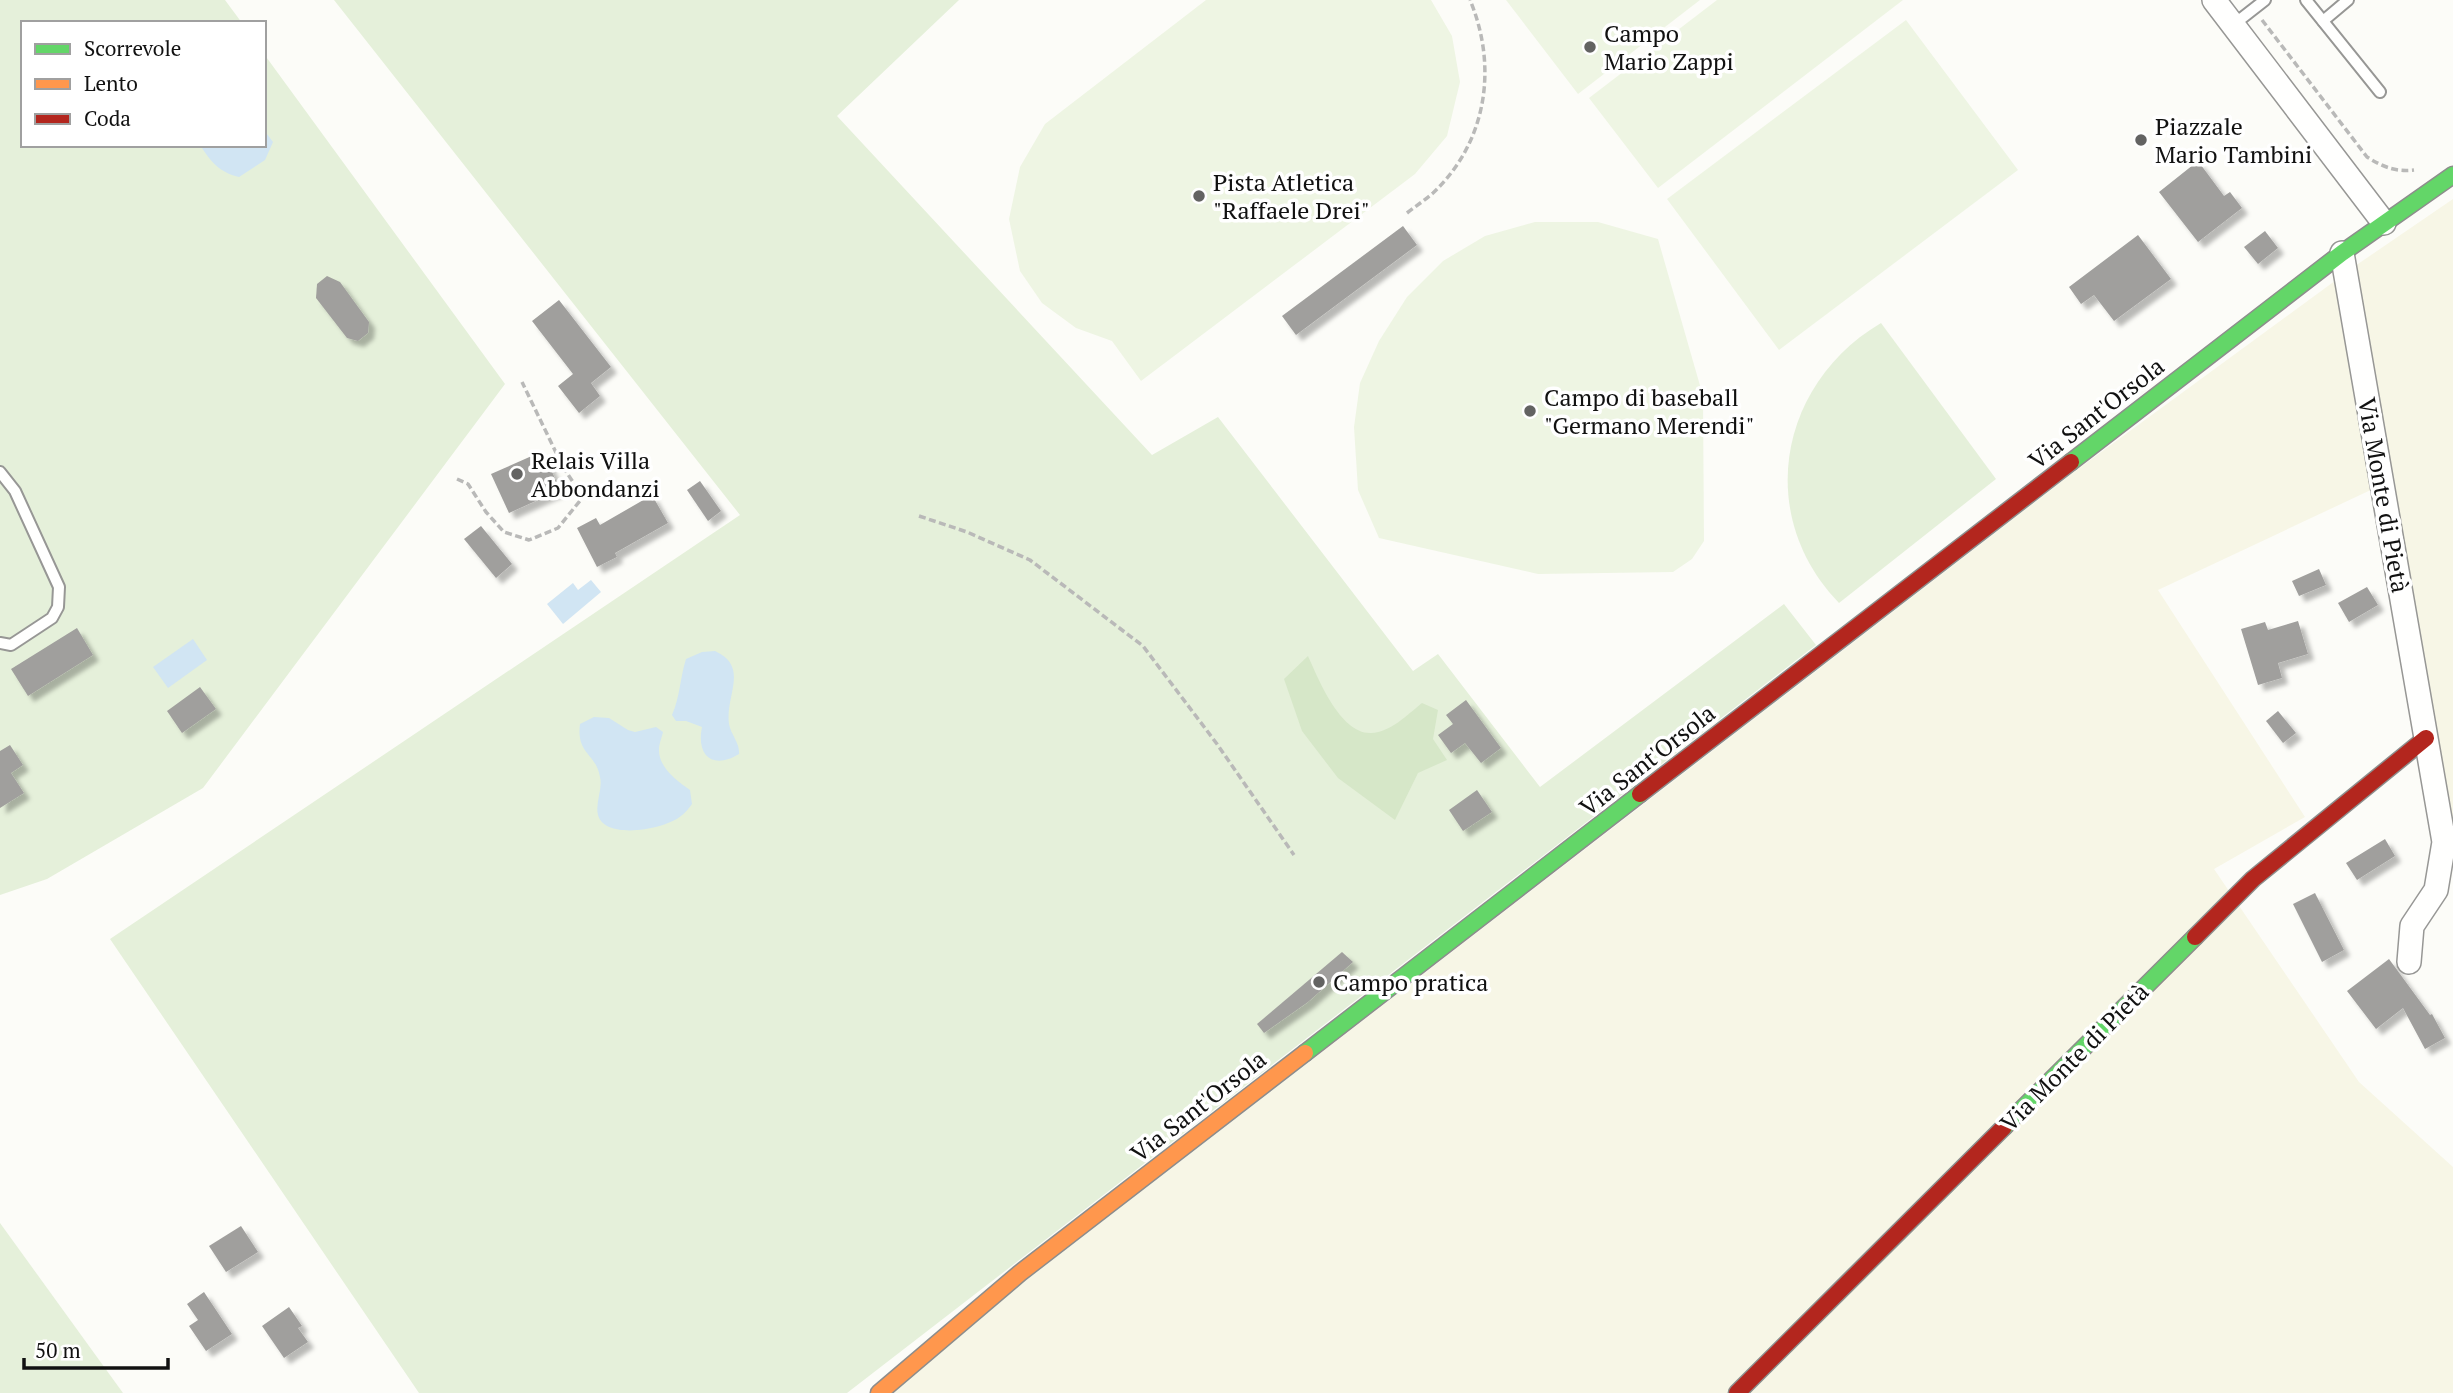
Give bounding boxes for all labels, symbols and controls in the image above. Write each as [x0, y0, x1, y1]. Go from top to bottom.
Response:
place label: Campo Mario Zappi [1604, 17, 1734, 77]
legend [21, 21, 266, 147]
text: Scorrevole [84, 34, 181, 62]
marker: Campo Mario Zappi [1582, 39, 1598, 55]
text: Lento [84, 69, 138, 97]
text: Coda [84, 104, 131, 132]
place label: Piazzale Mario Tambini [2155, 110, 2312, 170]
marker: Piazzale Mario Tambini [2133, 132, 2149, 148]
place label: Pista Atletica "Raffaele Drei" [1213, 166, 1370, 226]
marker: Pista Atletica "Raffaele Drei" [1191, 188, 1207, 204]
street label: Via Sant'Orsola [2022, 350, 2170, 476]
place label: Campo di baseball "Germano Merendi" [1544, 381, 1755, 441]
street label: Via Monte di Pietà [2351, 395, 2417, 595]
marker: Campo di baseball "Germano Merendi" [1522, 403, 1538, 419]
place label: Relais Villa Abbondanzi [531, 444, 660, 504]
marker: Relais Villa Abbondanzi [509, 466, 525, 482]
street label: Via Sant'Orsola [1573, 697, 1721, 823]
place label: Campo pratica [1333, 966, 1488, 998]
marker: Campo pratica [1311, 974, 1327, 990]
street label: Via Monte di Pietà [1993, 976, 2155, 1138]
street label: Via Sant'Orsola [1124, 1043, 1272, 1169]
scale bar [24, 1326, 168, 1370]
text: 50 m [35, 1336, 81, 1364]

